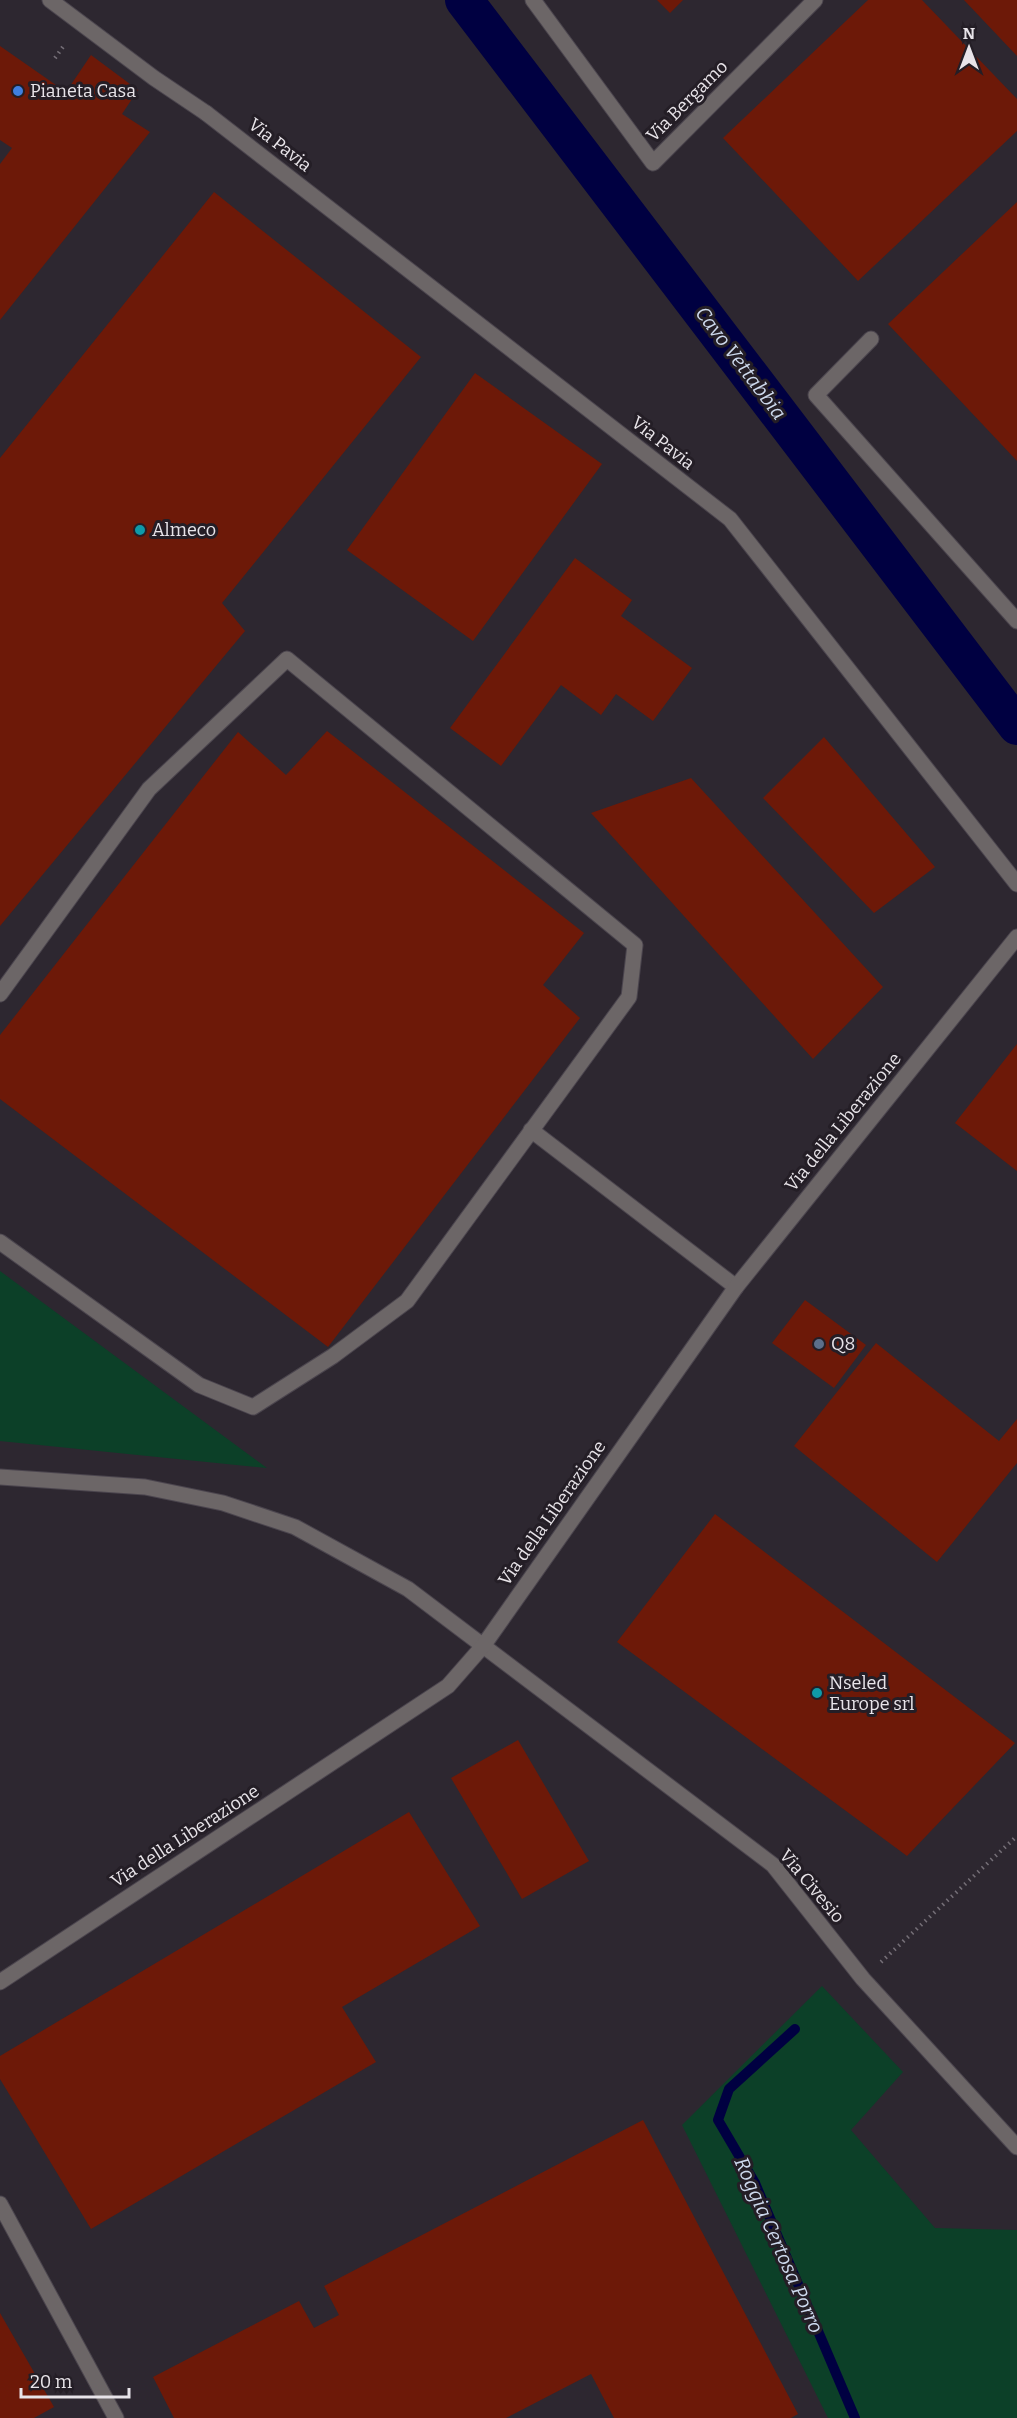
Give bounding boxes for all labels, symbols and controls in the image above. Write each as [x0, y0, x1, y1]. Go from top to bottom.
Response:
north arrow [939, 18, 999, 78]
text: N [963, 24, 975, 43]
street label: Via Bergamo [642, 56, 732, 146]
place label: Pianeta Casa [30, 80, 136, 102]
marker: Pianeta Casa [11, 84, 25, 98]
street label: Via Pavia [244, 113, 316, 177]
water label: Cavo Vettabbia [691, 302, 791, 424]
street label: Via Pavia [627, 411, 699, 475]
place label: Almeco [152, 519, 216, 541]
marker: Almeco [133, 523, 147, 537]
street label: Via della Liberazione [780, 1048, 906, 1196]
place label: Q8 [831, 1333, 855, 1355]
marker: Q8 [812, 1337, 826, 1351]
street label: Via della Liberazione [494, 1436, 610, 1590]
place label: Nseled Europe srl [829, 1672, 915, 1715]
marker: Nseled Europe srl [810, 1686, 824, 1700]
street label: Via della Liberazione [107, 1780, 263, 1892]
street label: Via Civesio [775, 1845, 849, 1927]
water label: Roggia Certosa Porro [729, 2153, 829, 2337]
scale bar [21, 2361, 129, 2399]
text: 20 m [30, 2371, 72, 2393]

